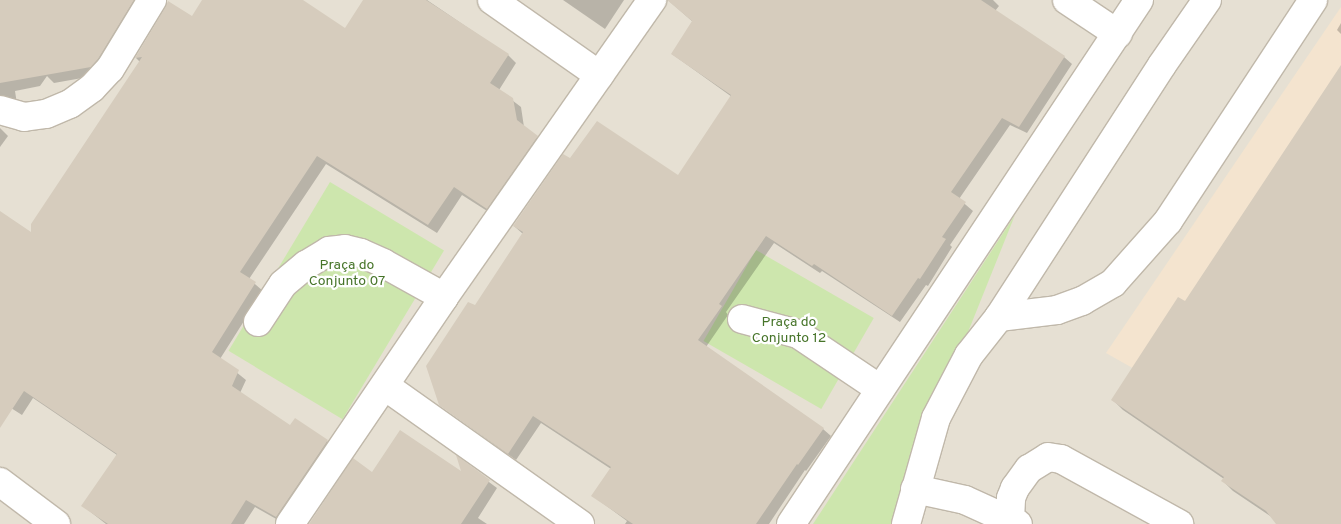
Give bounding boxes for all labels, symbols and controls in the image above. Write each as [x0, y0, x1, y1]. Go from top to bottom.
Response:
park label: Praça do Conjunto 07 [309, 258, 385, 290]
park label: Praça do Conjunto 12 [752, 315, 826, 348]

